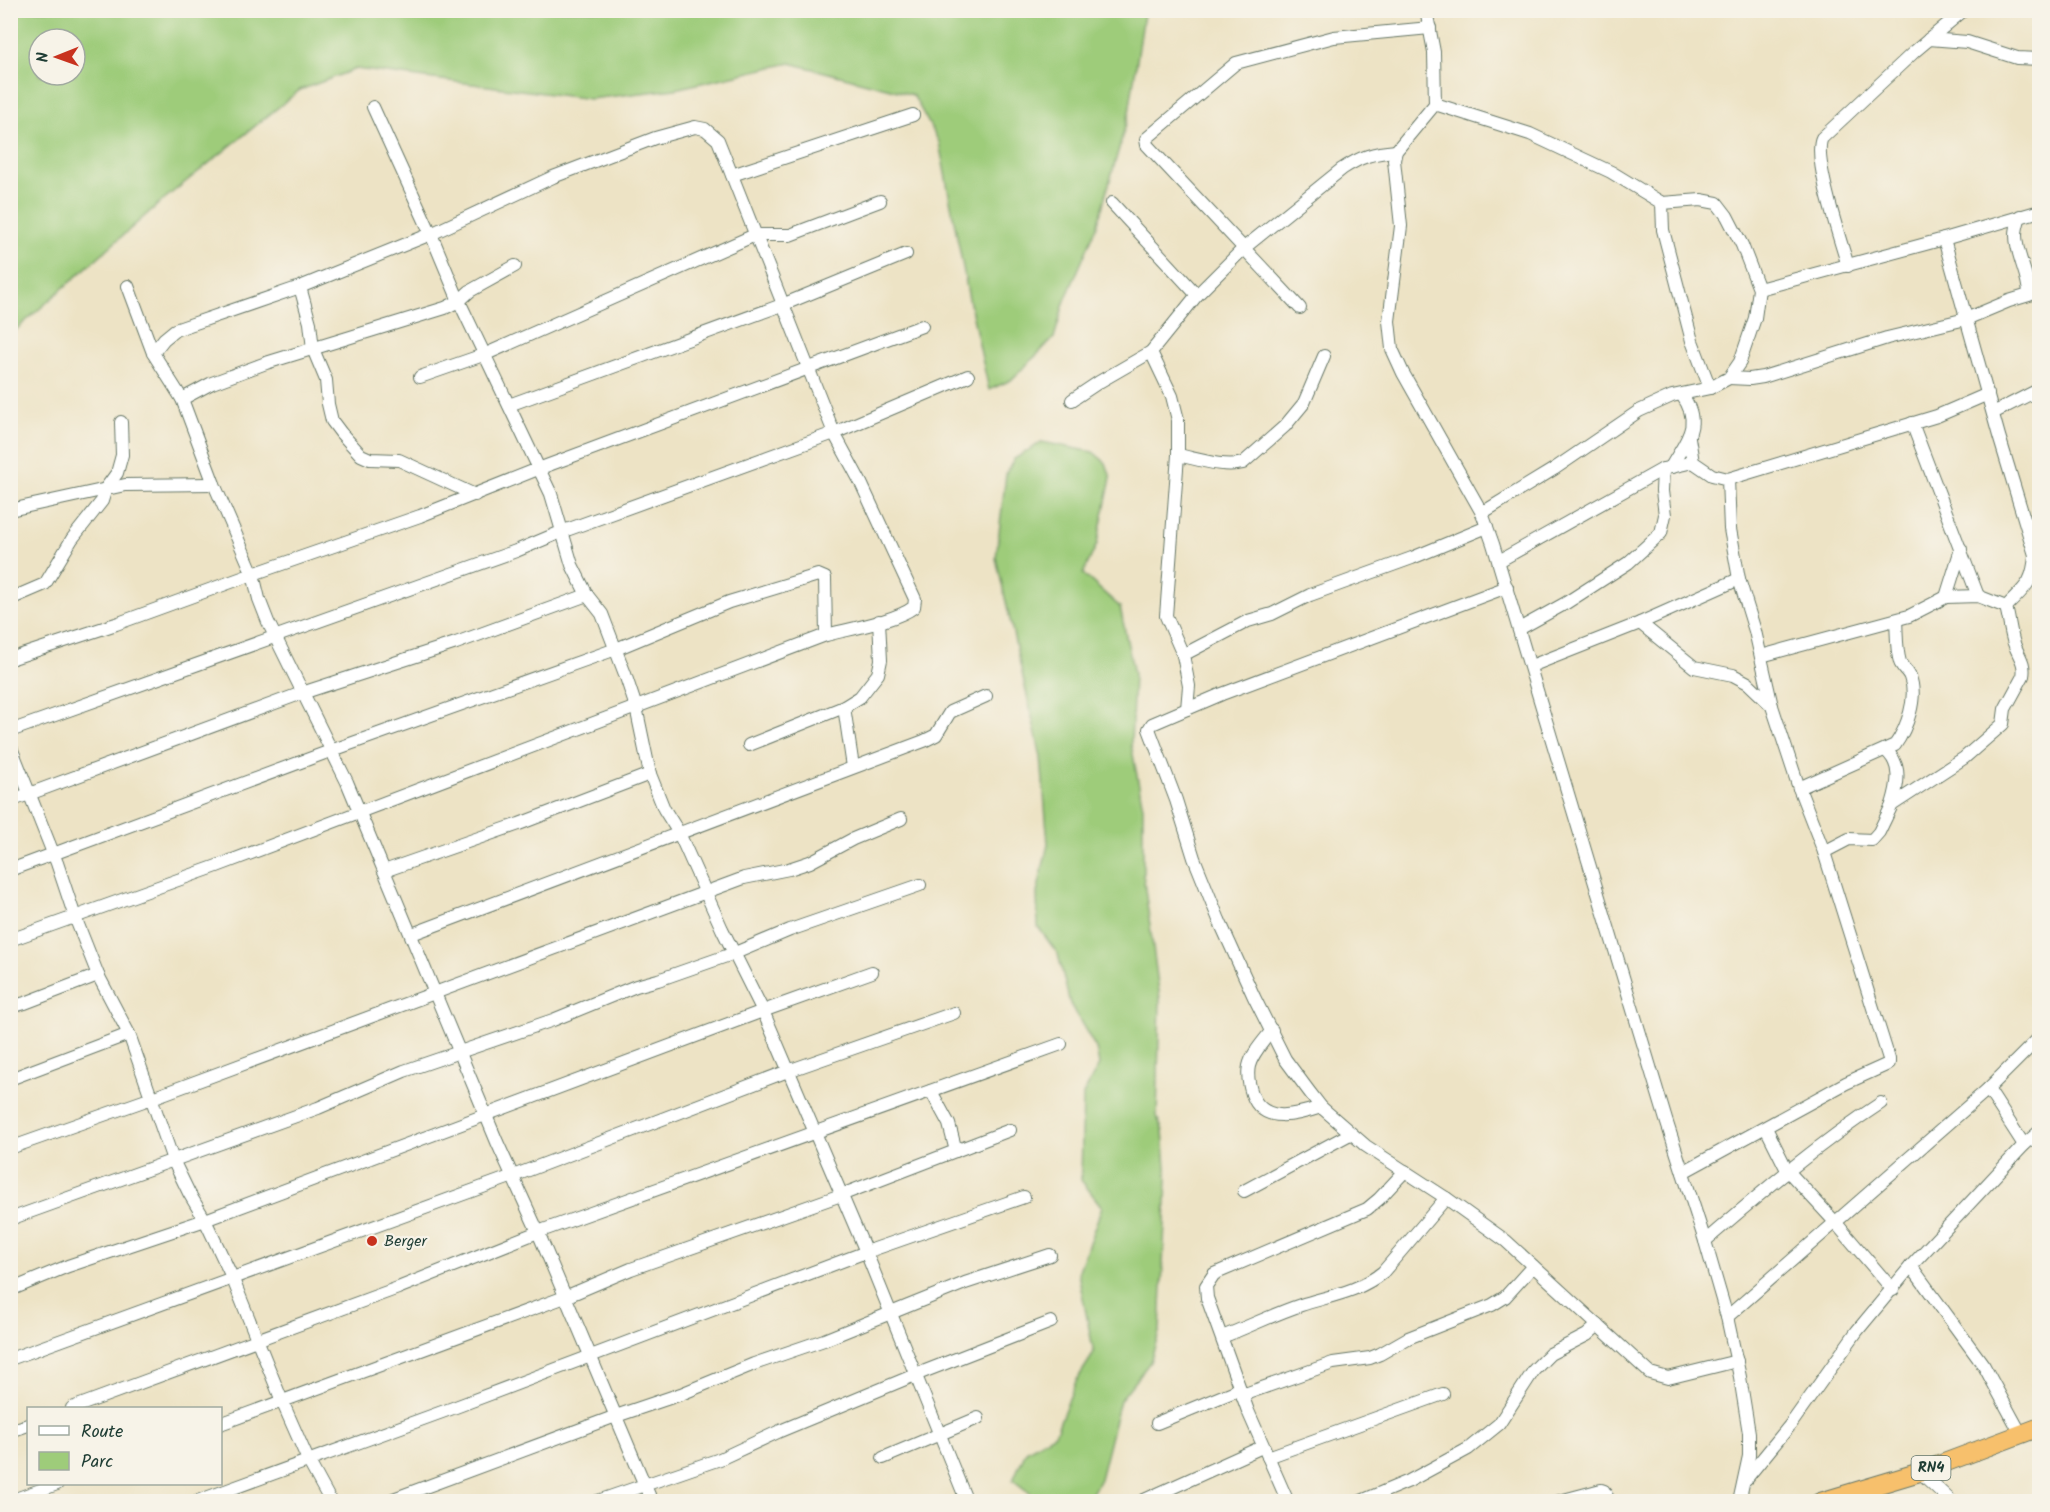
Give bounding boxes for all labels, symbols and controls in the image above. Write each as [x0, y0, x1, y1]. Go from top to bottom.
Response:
north arrow [27, 27, 87, 87]
text: N [31, 52, 56, 63]
place label: Berger [384, 1229, 428, 1254]
marker: Berger [365, 1234, 379, 1248]
legend [27, 1407, 222, 1485]
text: Route [81, 1418, 123, 1447]
text: Parc [81, 1448, 113, 1477]
road number: RN4 [1912, 1456, 1950, 1480]

